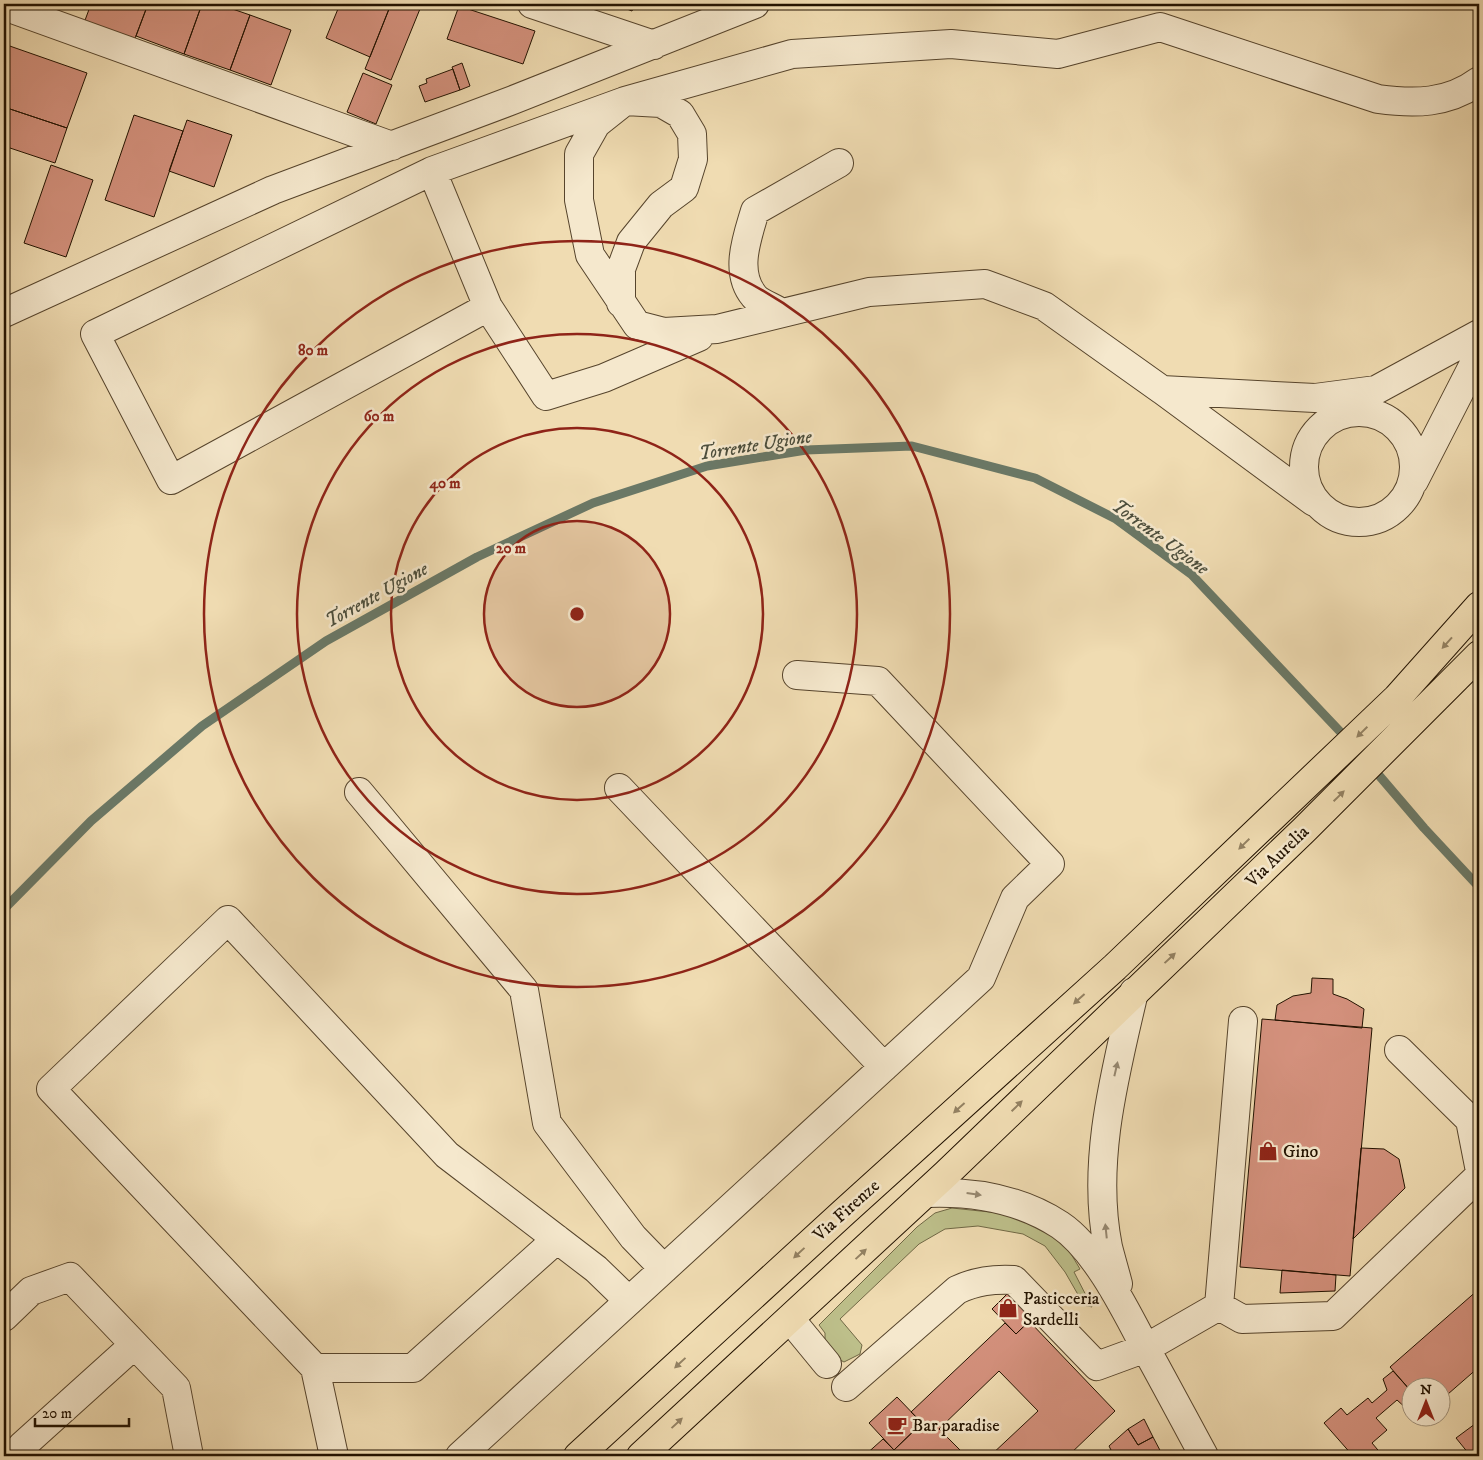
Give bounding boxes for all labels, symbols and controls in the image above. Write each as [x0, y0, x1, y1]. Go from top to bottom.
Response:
text: 80 m [298, 341, 329, 360]
text: 60 m [364, 407, 395, 426]
water label: Torrente Ugione [697, 425, 814, 466]
text: 40 m [428, 474, 461, 493]
water label: Torrente Ugione [1107, 494, 1213, 580]
text: 20 m [496, 539, 527, 558]
water label: Torrente Ugione [321, 557, 433, 633]
centre of rings [568, 605, 586, 623]
one-way arrow [1441, 636, 1453, 648]
one-way arrow [1356, 726, 1368, 738]
one-way arrow [1333, 790, 1345, 802]
street label: Via Aurelia [1241, 821, 1314, 893]
one-way arrow [1239, 838, 1251, 850]
one-way arrow [1163, 952, 1175, 964]
one-way arrow [1073, 994, 1086, 1005]
one-way arrow [1112, 1062, 1120, 1077]
one-way arrow [1010, 1100, 1022, 1112]
one-way arrow [953, 1102, 965, 1114]
shop icon: Gino [1257, 1140, 1279, 1162]
place label: Gino [1283, 1141, 1319, 1163]
street label: Via Firenze [808, 1175, 884, 1247]
one-way arrow [967, 1190, 983, 1198]
one-way arrow [1102, 1222, 1110, 1238]
one-way arrow [794, 1247, 806, 1259]
one-way arrow [854, 1248, 866, 1260]
place label: Pasticceria Sardelli [1023, 1288, 1100, 1331]
shop icon: Pasticceria Sardelli [997, 1297, 1019, 1319]
one-way arrow [674, 1357, 686, 1369]
north arrow [1400, 1378, 1450, 1428]
text: N [1420, 1381, 1432, 1399]
scale bar [35, 1395, 129, 1427]
text: 20 m [42, 1404, 72, 1423]
cafe icon: Bar paradise [886, 1414, 908, 1436]
place label: Bar paradise [912, 1415, 1000, 1437]
one-way arrow [671, 1417, 683, 1429]

